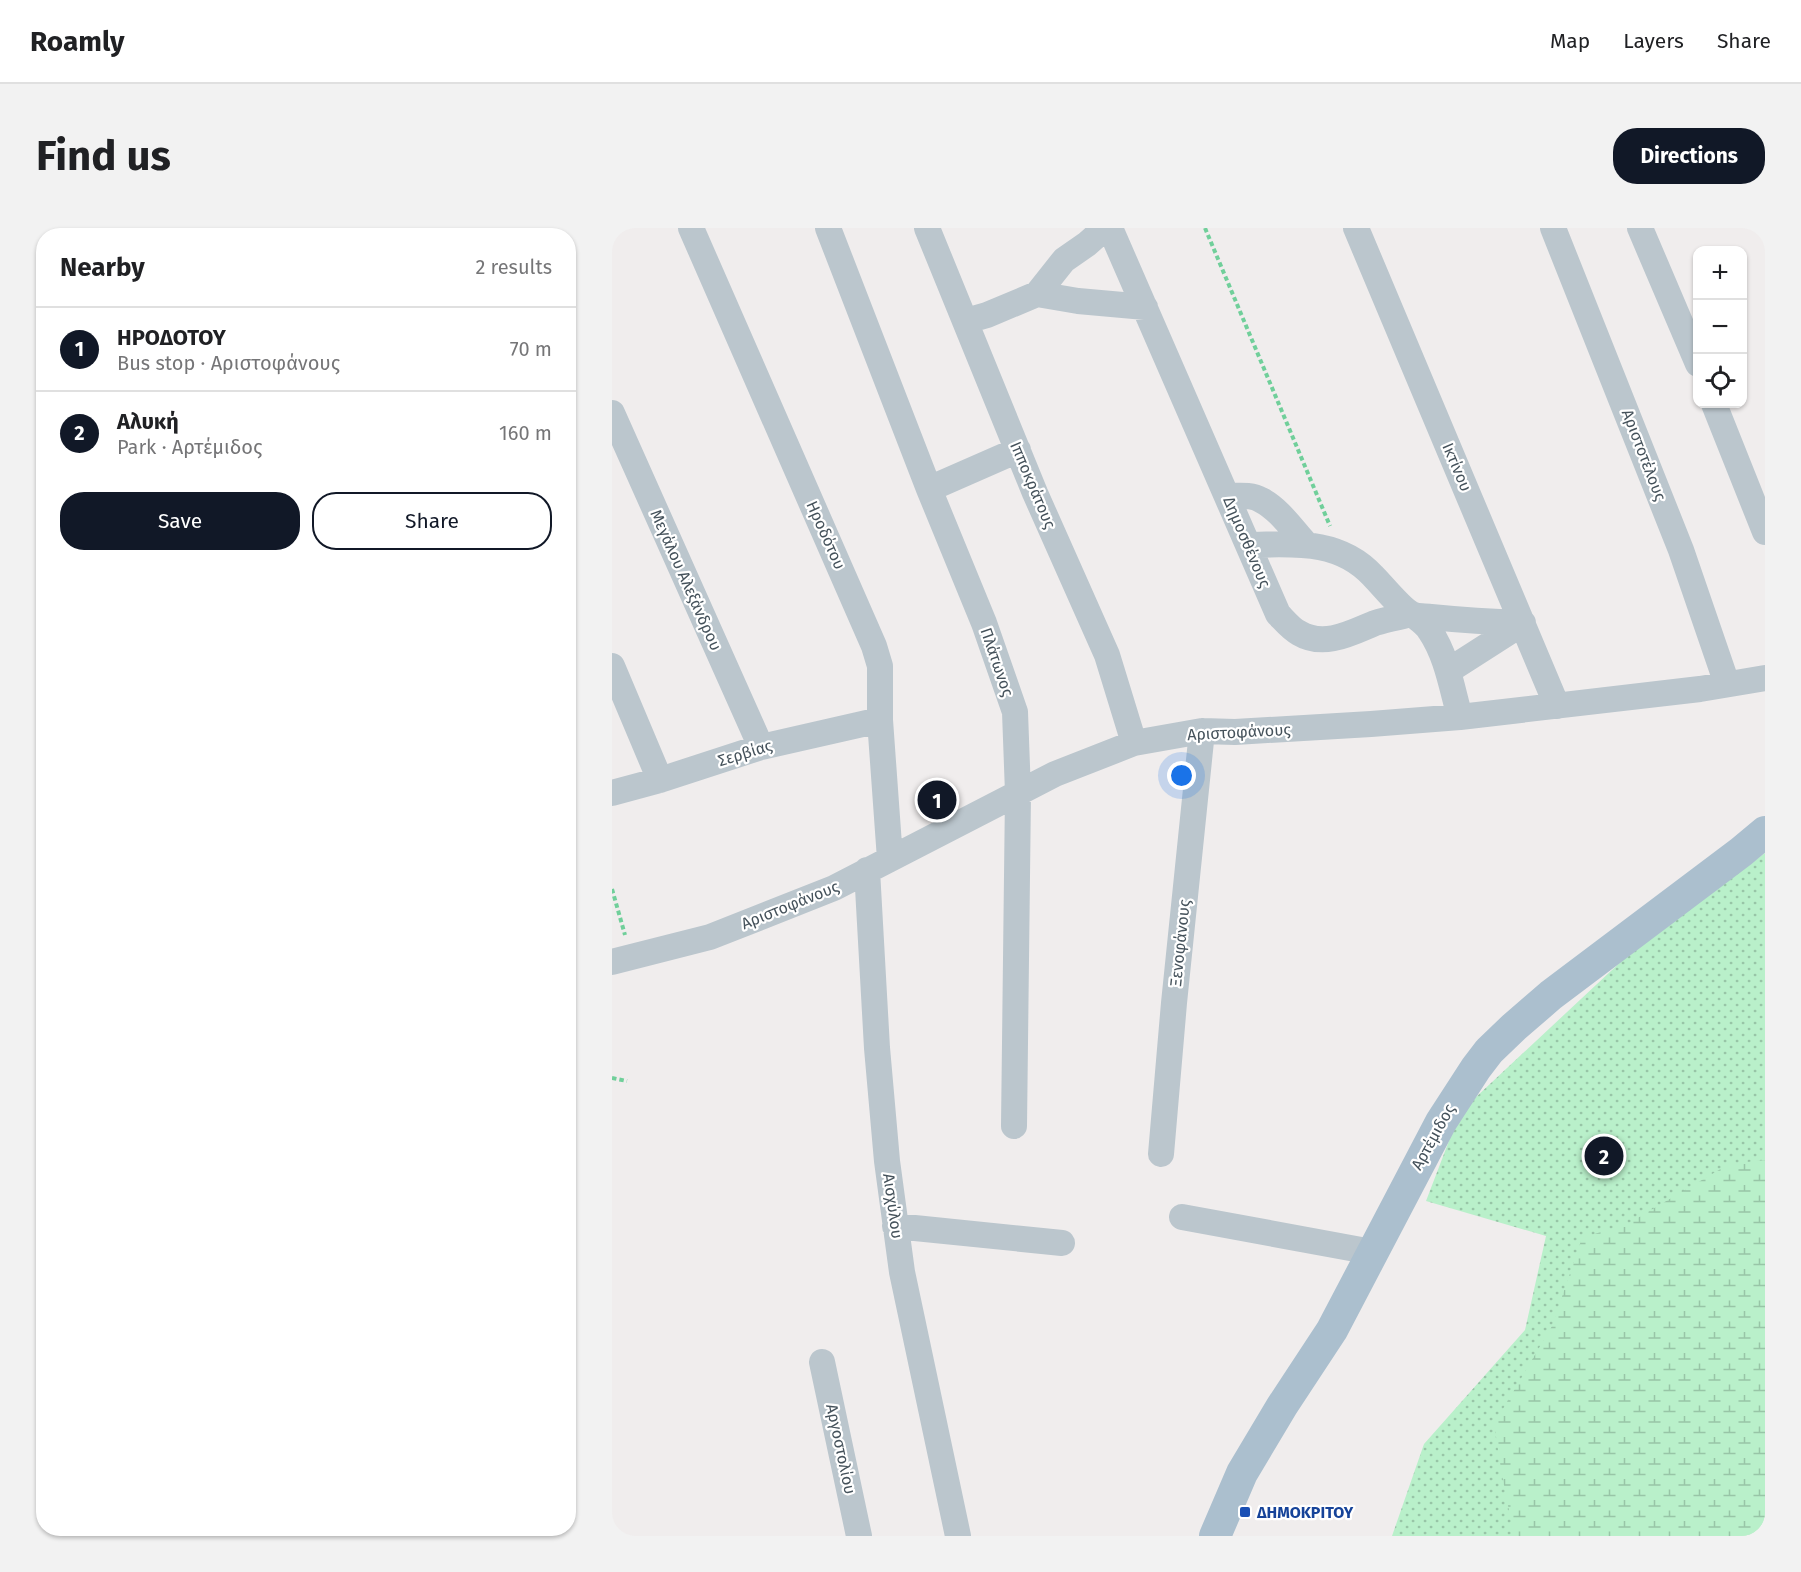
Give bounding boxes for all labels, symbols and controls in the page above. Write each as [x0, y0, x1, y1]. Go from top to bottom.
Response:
text: Roamly [30, 25, 124, 58]
text: Map [1550, 28, 1590, 54]
text: Layers [1623, 28, 1684, 54]
text: Share [1717, 28, 1771, 54]
button: Directions [1613, 128, 1765, 184]
text: Find us [36, 131, 171, 181]
map controls [1693, 246, 1747, 408]
button: + [1693, 246, 1747, 300]
text: Nearby [60, 252, 145, 283]
text: 2 results [475, 255, 552, 279]
button: − [1693, 300, 1747, 354]
text: ΗΡΟΔΟΤΟΥ [117, 324, 226, 351]
text: 1 [75, 337, 84, 361]
text: 70 m [510, 337, 552, 361]
text: Bus stop · Αριστοφάνους [117, 351, 340, 375]
button: locate [1693, 354, 1747, 408]
street label: Αριστοτέλους [1618, 407, 1670, 504]
text: Αλυκή [117, 408, 179, 435]
text: 2 [74, 421, 85, 445]
text: 160 m [499, 421, 552, 445]
text: Park · Αρτέμιδος [117, 435, 262, 459]
street label: Ιπποκράτους [1006, 439, 1060, 532]
street label: Ικτίνου [1438, 440, 1476, 494]
button: Save [60, 492, 300, 550]
button: Share [312, 492, 552, 550]
street label: Δημοσθένους [1219, 494, 1275, 591]
street label: Ηροδότου [802, 498, 850, 572]
street label: Μεγάλου Αλεξάνδρου [646, 507, 726, 653]
street label: Πλάτωνος [976, 625, 1018, 699]
street label: Αριστοφάνους [1187, 720, 1292, 744]
street label: Σερβίας [716, 736, 775, 770]
your location [1167, 761, 1196, 790]
pin: 1 [918, 778, 956, 822]
street label: Αριστοφάνους [738, 877, 842, 933]
street label: Ξενοφάνους [1166, 898, 1194, 987]
street label: Αρτέμιδος [1407, 1100, 1459, 1173]
pin: 2 [1584, 1134, 1624, 1178]
street label: Αισχύλου [879, 1172, 907, 1240]
street label: Αργοστολίου [822, 1402, 860, 1496]
place label: ΔΗΜΟΚΡΙΤΟΥ [1256, 1503, 1354, 1522]
marker: ΔΗΜΟΚΡΙΤΟΥ [1238, 1505, 1252, 1519]

